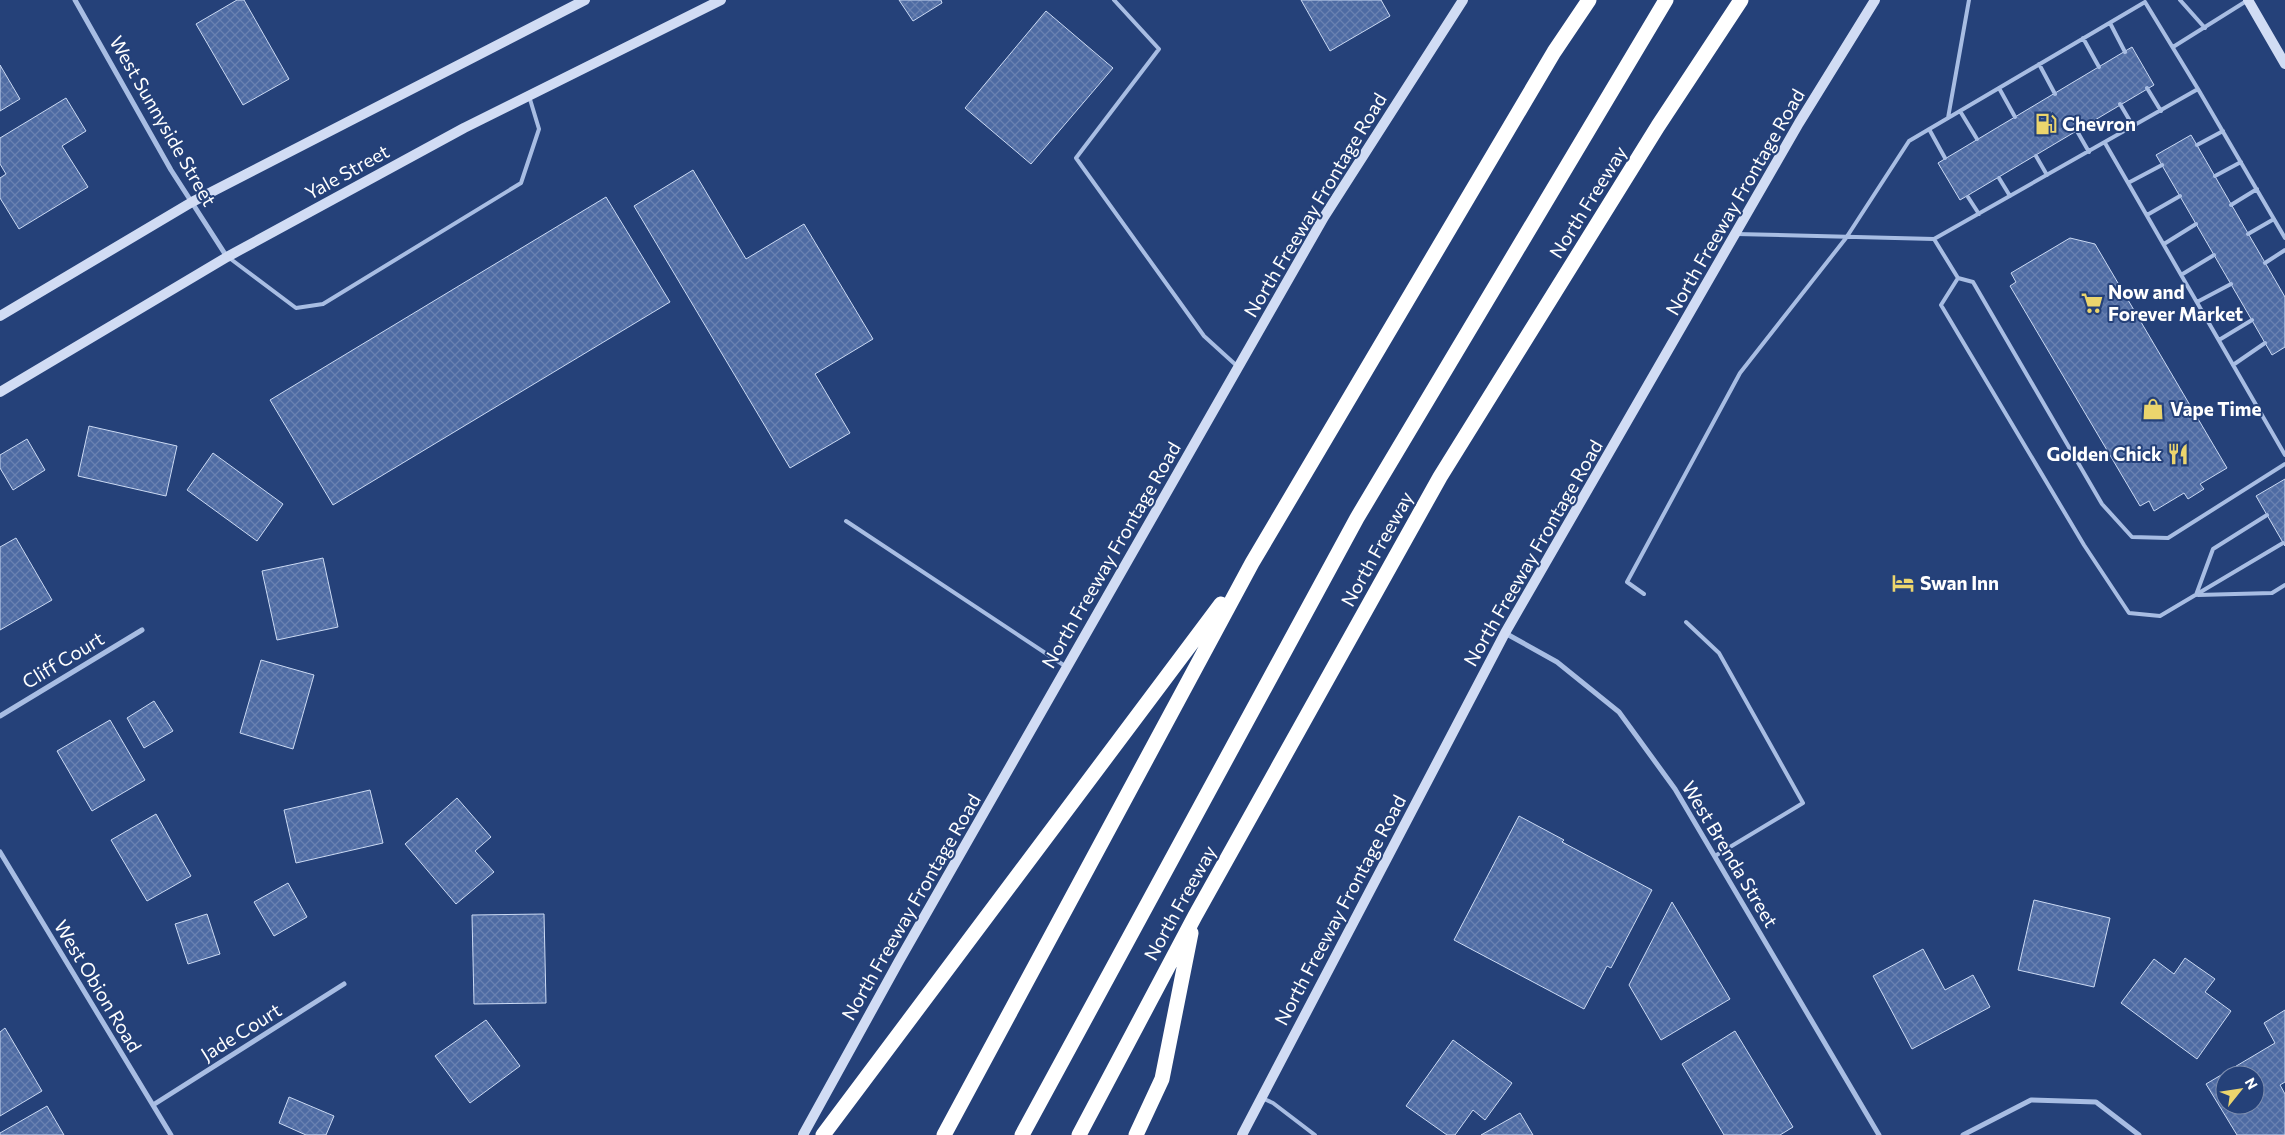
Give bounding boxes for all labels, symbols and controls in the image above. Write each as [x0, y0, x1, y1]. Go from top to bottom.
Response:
street label: West Sunnyside Street [105, 31, 222, 210]
street label: North Freeway Frontage Road [1660, 85, 1809, 319]
street label: North Freeway Frontage Road [1238, 88, 1391, 321]
fuel station icon: Chevron [2033, 111, 2059, 137]
place label: Chevron [2062, 112, 2136, 135]
street label: Yale Street [301, 139, 393, 204]
street label: North Freeway [1544, 141, 1631, 262]
place label: Now and Forever Market [2108, 280, 2243, 325]
supermarket icon: Now and Forever Market [2079, 290, 2105, 316]
shop icon: Vape Time [2140, 396, 2166, 422]
place label: Vape Time [2170, 397, 2261, 420]
street label: North Freeway Frontage Road [1458, 436, 1607, 670]
street label: North Freeway Frontage Road [1036, 438, 1185, 672]
restaurant icon: Golden Chick [2165, 441, 2191, 467]
place label: Golden Chick [2046, 442, 2162, 465]
street label: North Freeway [1336, 487, 1418, 610]
hotel icon: Swan Inn [1890, 570, 1916, 596]
place label: Swan Inn [1920, 571, 1999, 594]
street label: Cliff Court [18, 626, 108, 693]
street label: West Brenda Street [1678, 776, 1783, 931]
street label: North Freeway Frontage Road [836, 790, 985, 1024]
street label: North Freeway Frontage Road [1269, 791, 1410, 1029]
street label: North Freeway [1139, 841, 1221, 964]
street label: West Obion Road [50, 916, 147, 1056]
street label: Jade Court [196, 998, 285, 1065]
north arrow [2215, 1065, 2265, 1115]
text: N [2242, 1074, 2262, 1092]

